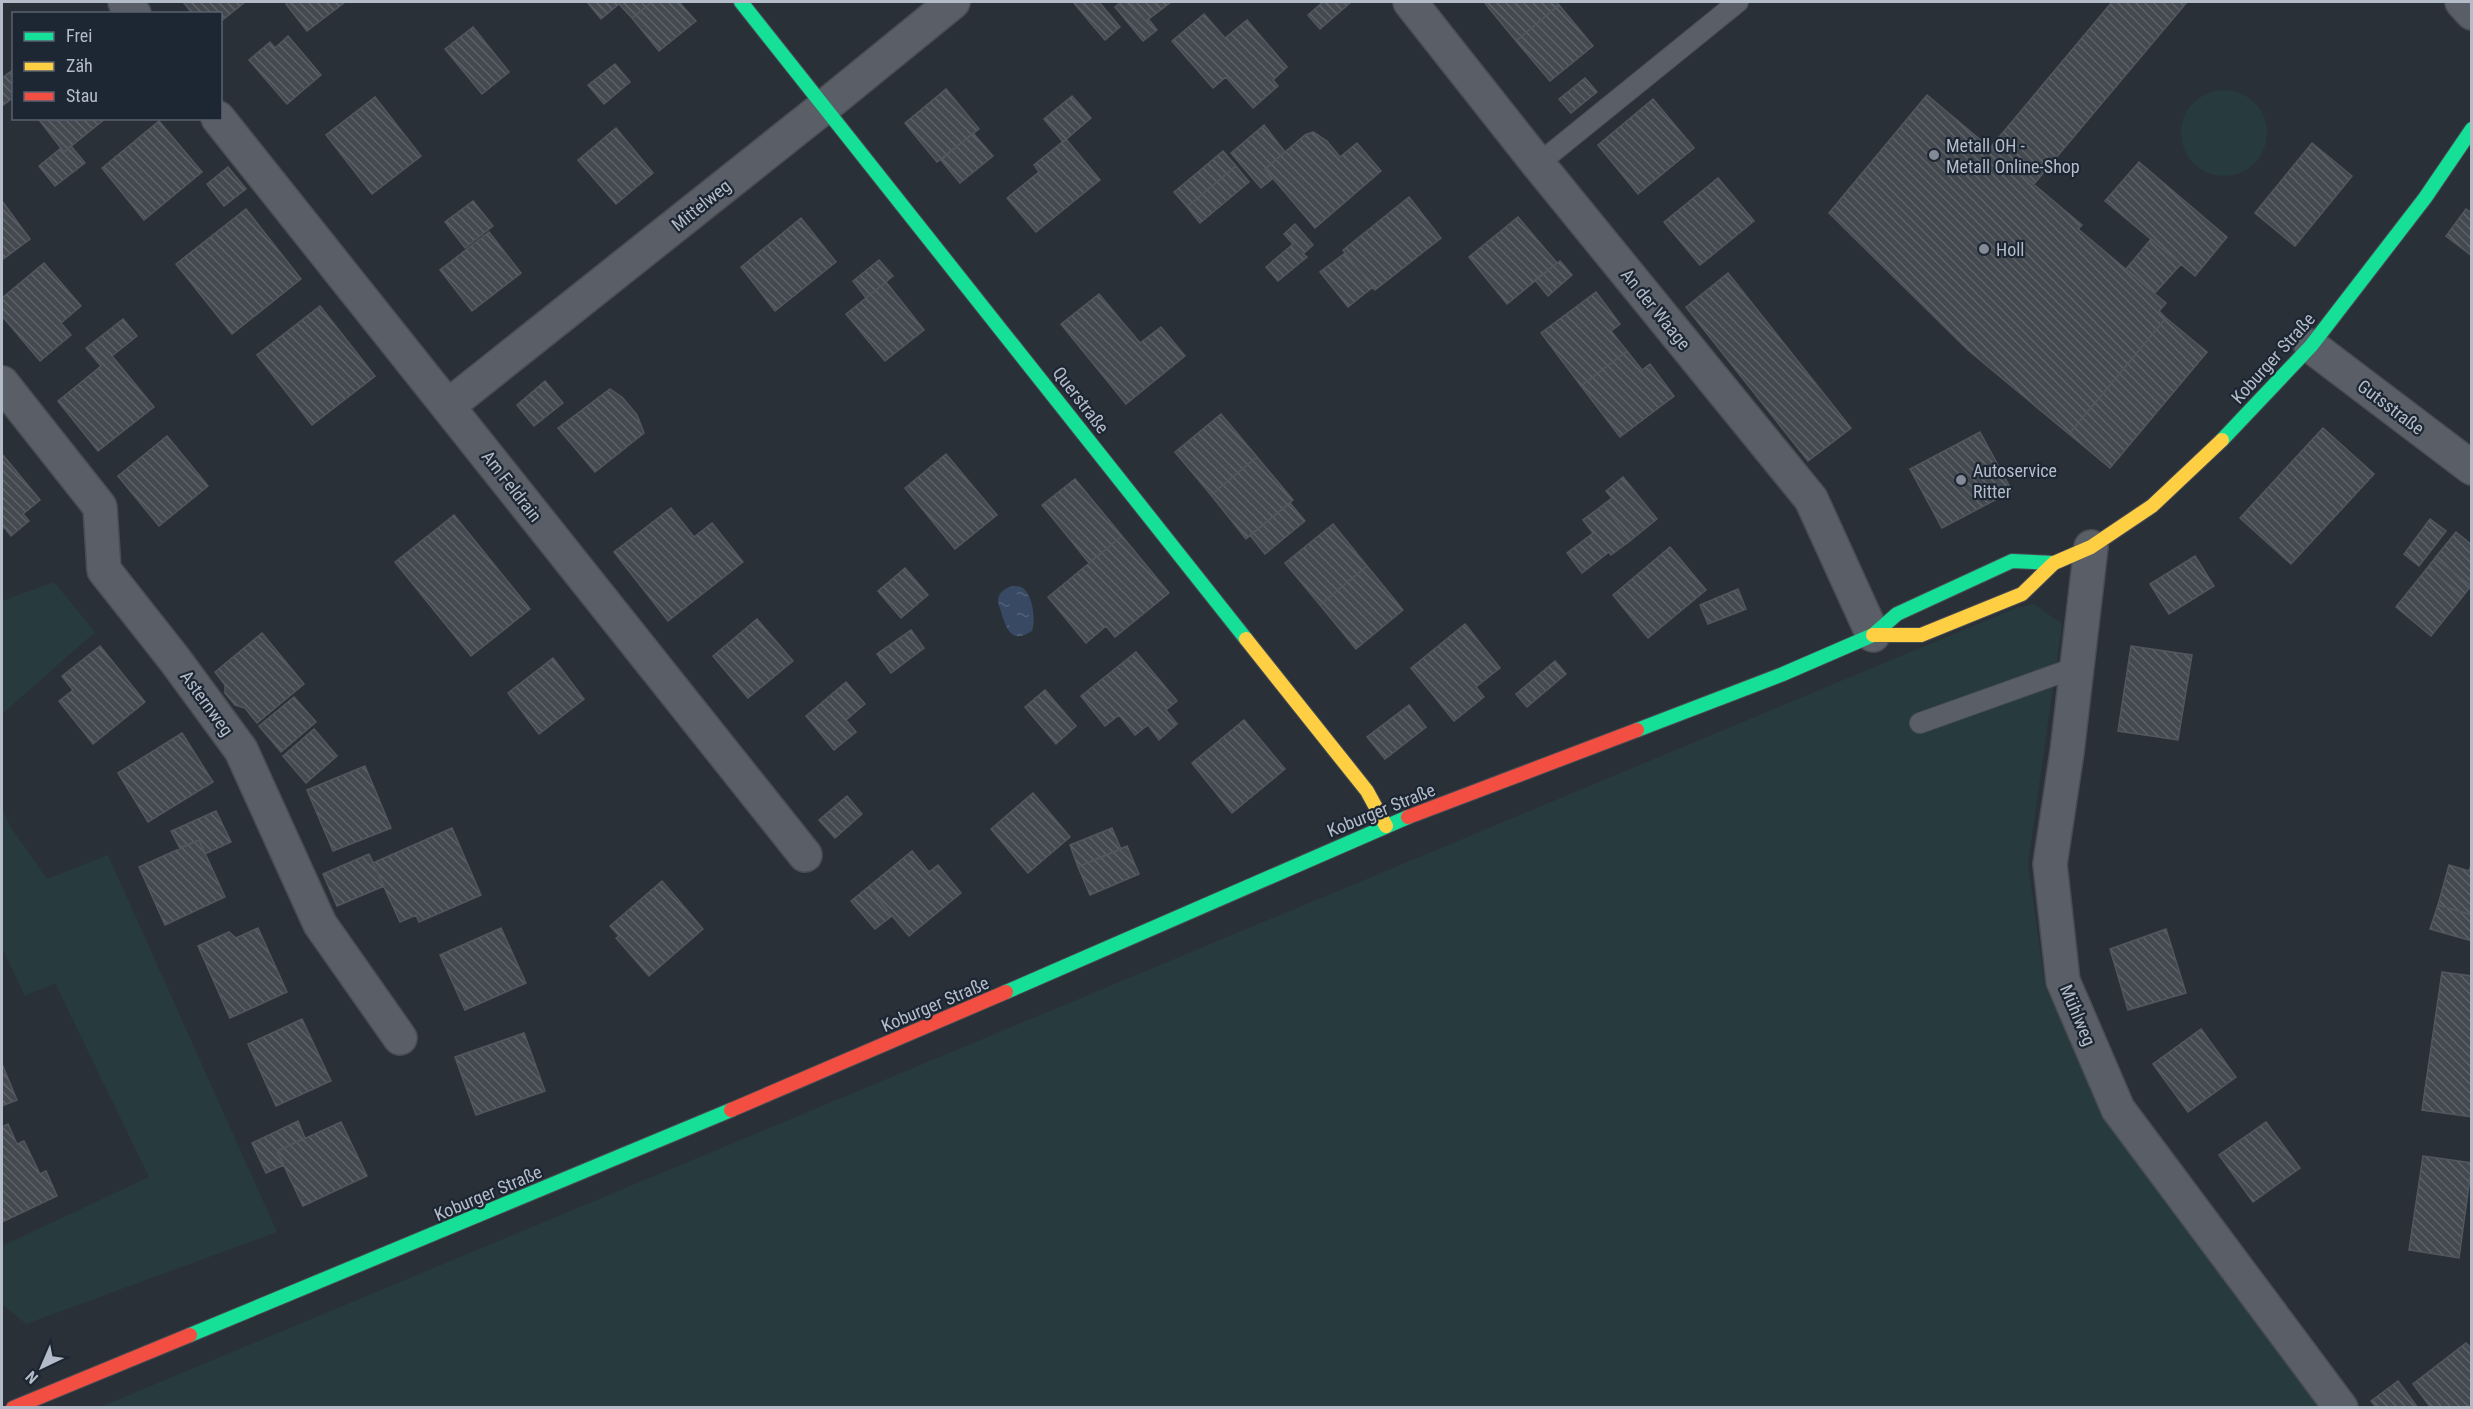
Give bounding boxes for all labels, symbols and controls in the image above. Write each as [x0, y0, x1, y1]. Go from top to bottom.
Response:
legend [12, 12, 222, 120]
text: Frei [66, 25, 92, 46]
text: Zäh [66, 55, 93, 76]
text: Stau [66, 85, 98, 106]
place label: Metall OH - Metall Online-Shop [1946, 135, 2080, 177]
marker: Metall OH - Metall Online-Shop [1927, 148, 1941, 162]
street label: Mittelweg [667, 175, 735, 235]
place label: Holl [1996, 239, 2024, 260]
marker: Holl [1977, 242, 1991, 256]
street label: An der Waage [1617, 264, 1695, 354]
street label: Koburger Straße [2227, 308, 2319, 408]
street label: Querstraße [1049, 363, 1113, 437]
street label: Gutsstraße [2354, 375, 2428, 439]
street label: Am Feldrain [478, 446, 546, 526]
place label: Autoservice Ritter [1973, 460, 2057, 502]
marker: Autoservice Ritter [1954, 473, 1968, 487]
street label: Asternweg [176, 666, 238, 740]
street label: Koburger Straße [1324, 779, 1438, 841]
street label: Koburger Straße [878, 972, 992, 1036]
street label: Mühlweg [2056, 981, 2100, 1049]
street label: Koburger Straße [431, 1161, 545, 1225]
north arrow [12, 1337, 72, 1397]
text: N [22, 1367, 42, 1388]

